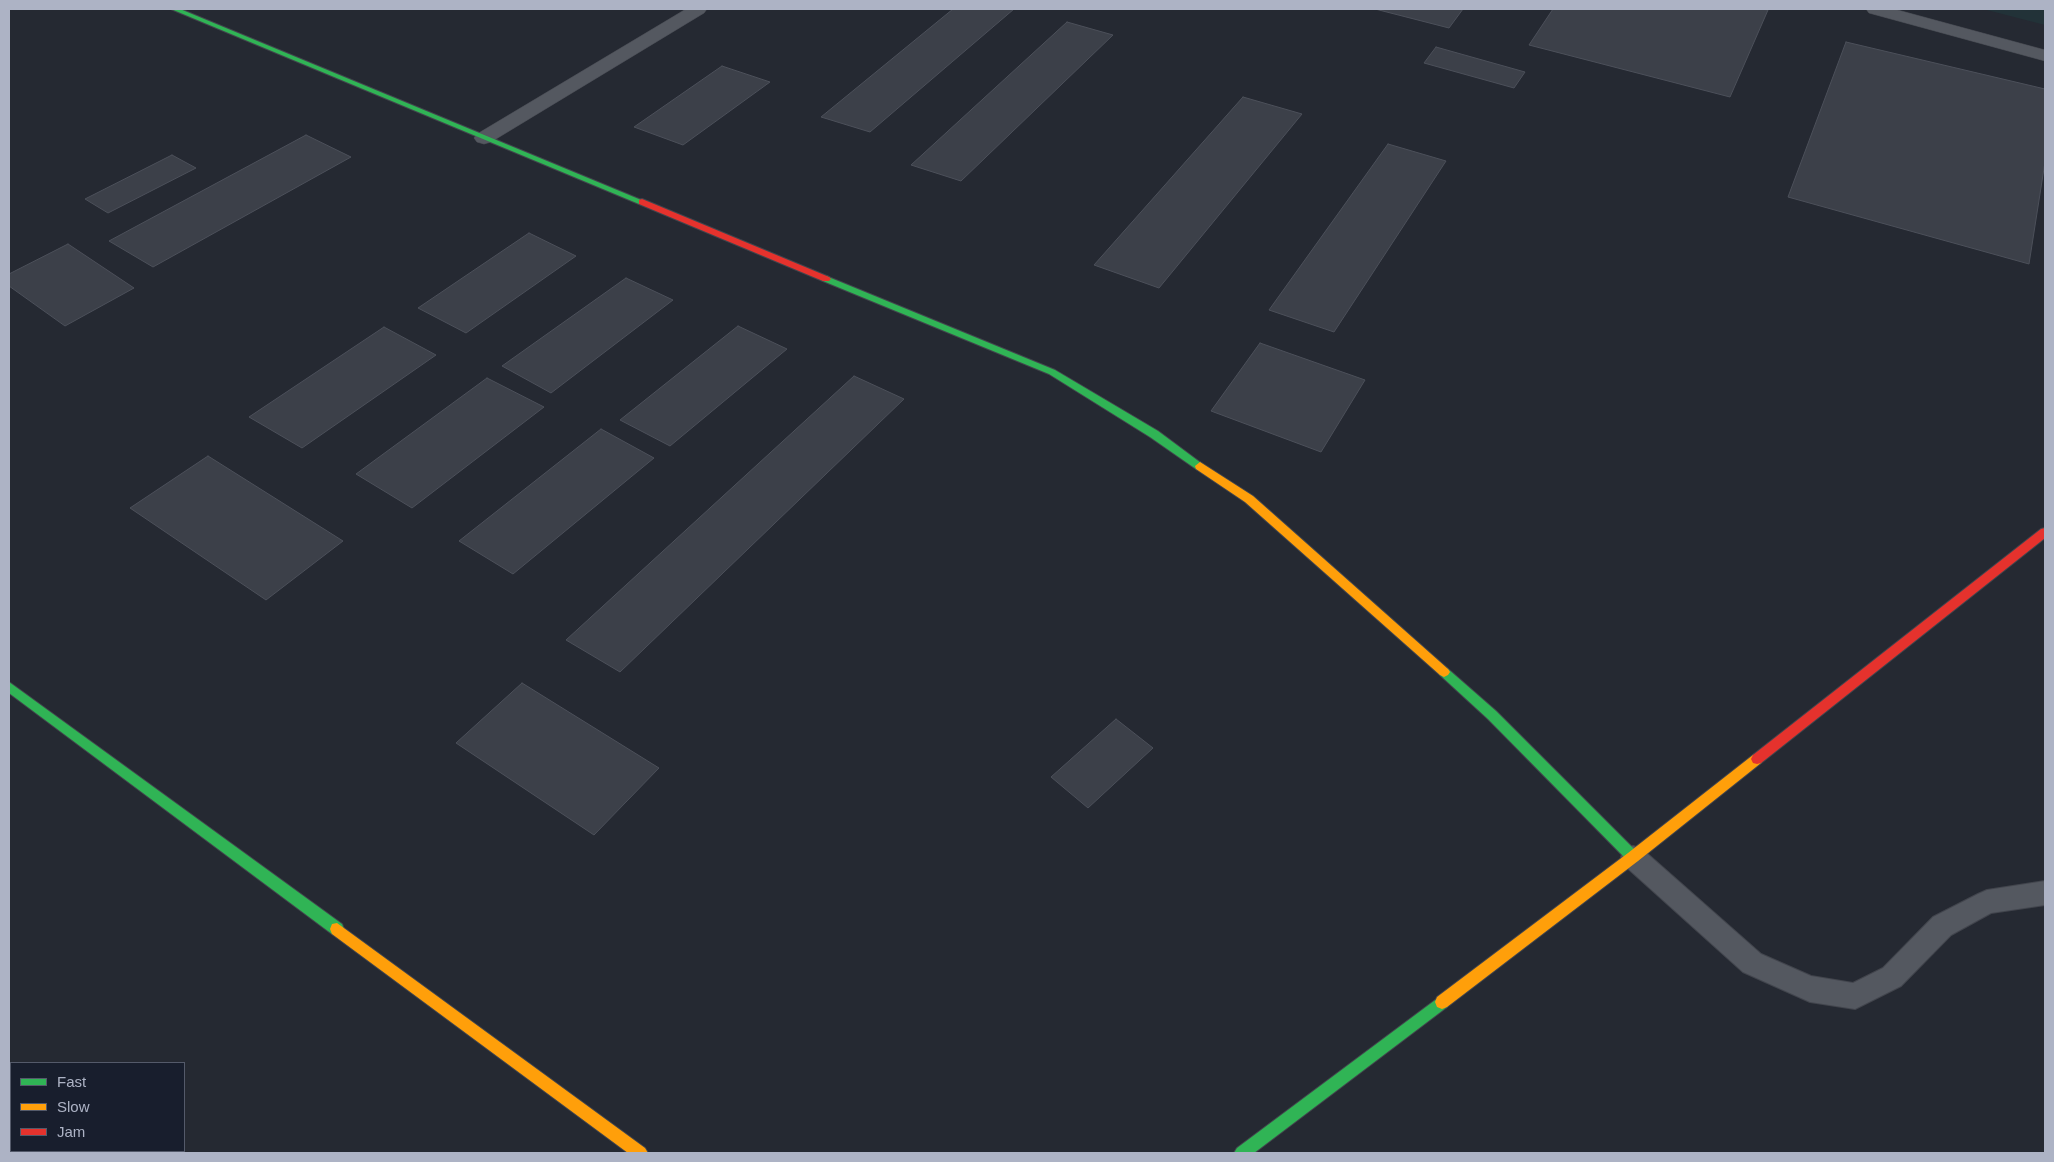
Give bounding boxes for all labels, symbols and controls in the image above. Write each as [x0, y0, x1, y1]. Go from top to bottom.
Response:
legend [10, 1062, 185, 1152]
text: Fast [57, 1073, 86, 1090]
text: Slow [57, 1098, 90, 1115]
text: Jam [57, 1123, 85, 1140]

